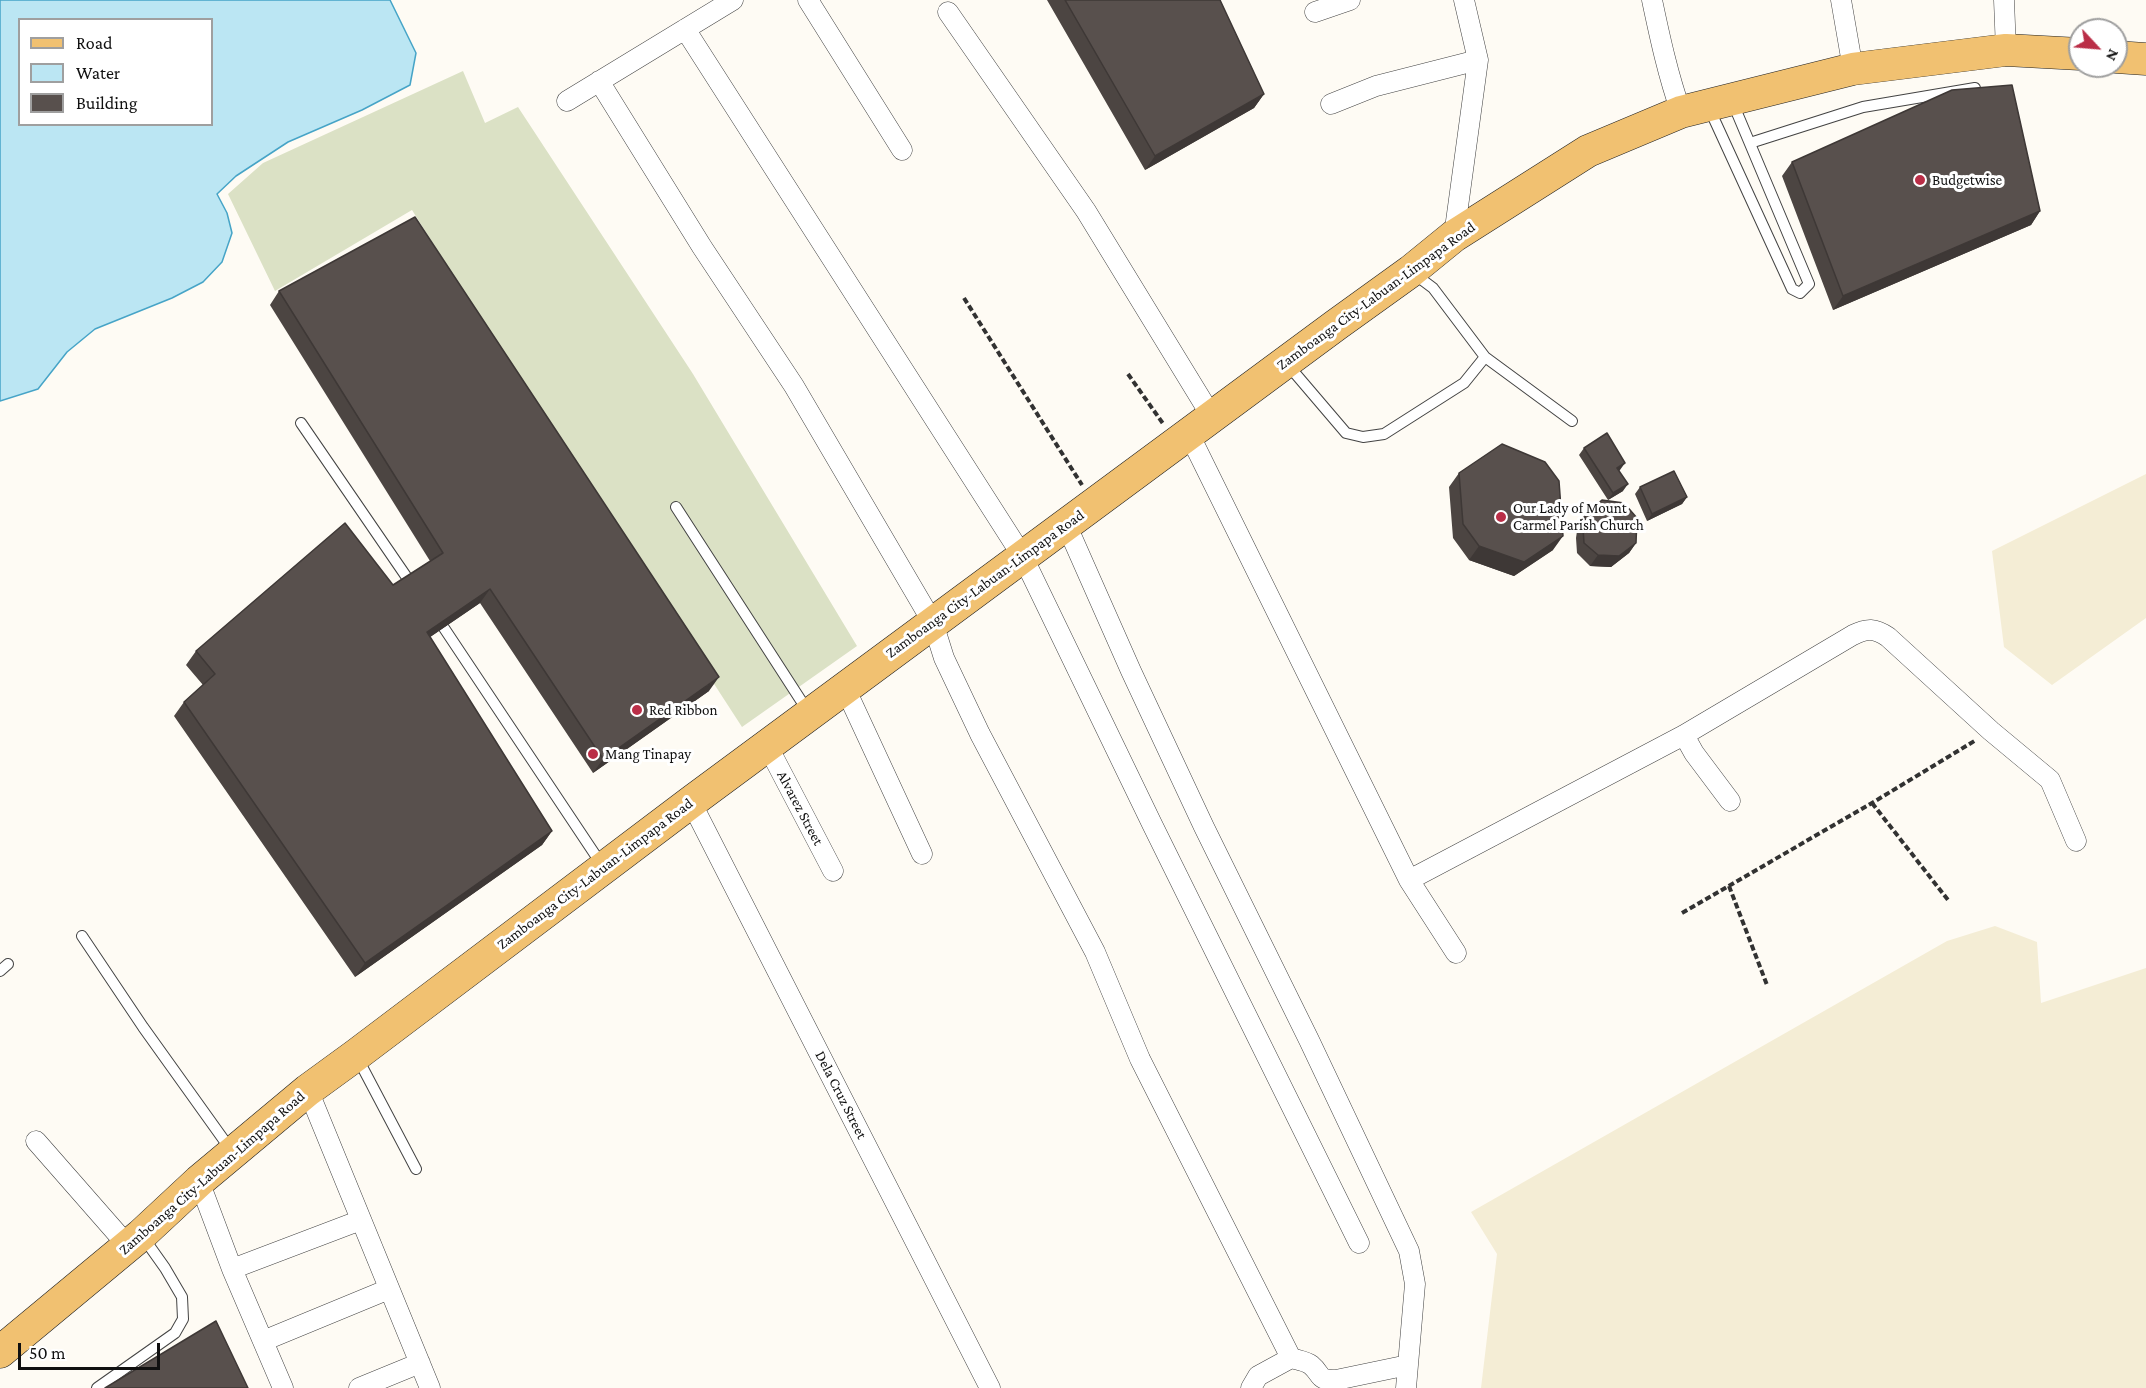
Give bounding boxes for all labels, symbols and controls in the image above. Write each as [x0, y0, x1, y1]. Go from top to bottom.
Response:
legend [18, 18, 213, 126]
north arrow [2068, 18, 2128, 78]
text: Road [76, 33, 113, 53]
text: N [2103, 47, 2123, 64]
text: Water [76, 63, 120, 83]
text: Building [76, 93, 137, 113]
place label: Budgetwise [1932, 171, 2002, 189]
marker: Budgetwise [1913, 173, 1927, 187]
street label: Zamboanga City-Labuan-Limpapa Road [1273, 218, 1479, 374]
place label: Our Lady of Mount Carmel Parish Church [1513, 499, 1644, 534]
street label: Zamboanga City-Labuan-Limpapa Road [882, 506, 1088, 662]
marker: Our Lady of Mount Carmel Parish Church [1494, 510, 1508, 524]
place label: Red Ribbon [649, 701, 718, 719]
marker: Red Ribbon [630, 703, 644, 717]
place label: Mang Tinapay [605, 745, 691, 763]
marker: Mang Tinapay [586, 747, 600, 761]
street label: Alvarez Street [773, 768, 827, 848]
street label: Zamboanga City-Labuan-Limpapa Road [494, 794, 696, 954]
street label: Dela Cruz Street [811, 1048, 871, 1142]
street label: Zamboanga City-Labuan-Limpapa Road [115, 1087, 309, 1259]
scale bar [21, 1331, 164, 1369]
text: 50 m [29, 1343, 66, 1363]

